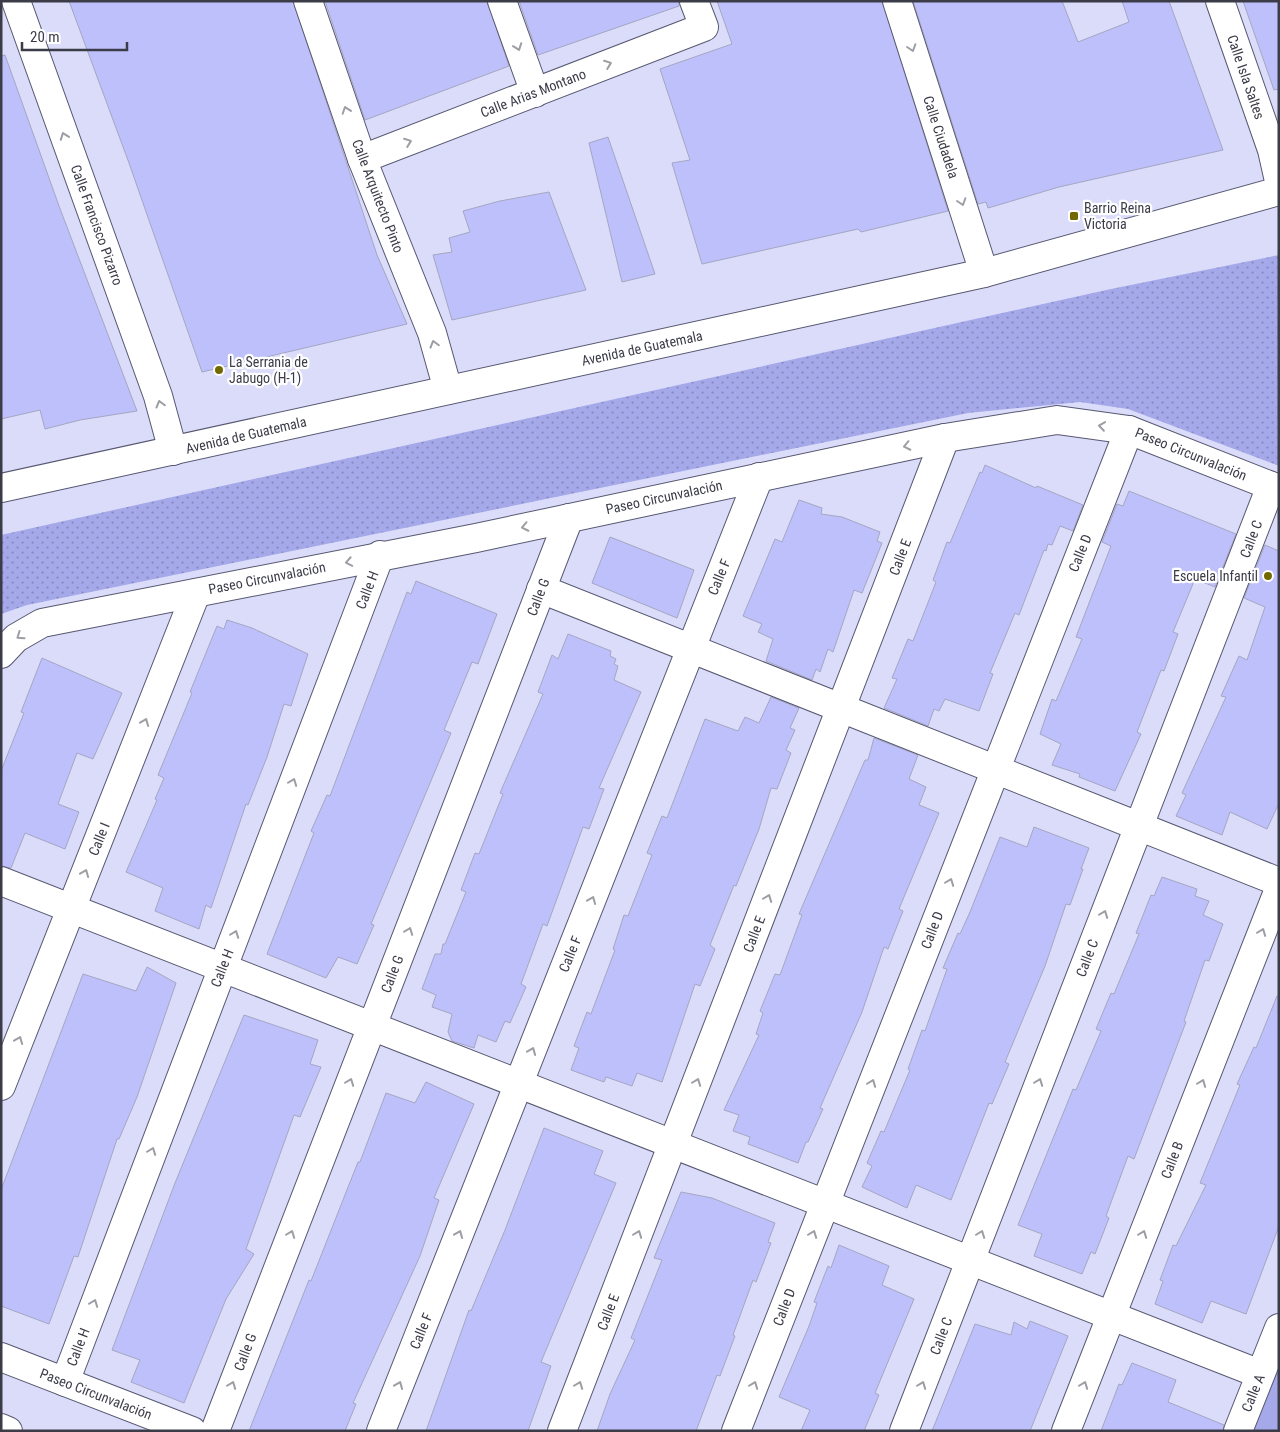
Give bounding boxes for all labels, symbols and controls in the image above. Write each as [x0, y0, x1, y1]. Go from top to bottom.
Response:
scale bar [22, 20, 128, 52]
text: 20 m [30, 28, 60, 46]
street label: Calle Isla Saltes [1224, 33, 1268, 121]
one-way arrow [512, 42, 522, 51]
one-way arrow [906, 43, 916, 51]
one-way arrow [604, 60, 612, 70]
street label: Calle Arias Montano [478, 66, 588, 120]
street label: Calle Ciudadela [920, 94, 962, 180]
one-way arrow [341, 106, 351, 115]
one-way arrow [60, 132, 70, 140]
street label: Calle Arquitecto Pinto [349, 137, 407, 255]
one-way arrow [403, 137, 412, 148]
street label: Calle Francisco Pizarro [68, 163, 126, 287]
one-way arrow [956, 198, 966, 206]
place label: Barrio Reina Victoria [1084, 200, 1151, 232]
marker: Barrio Reina Victoria [1068, 210, 1080, 222]
street label: Avenida de Guatemala [580, 327, 704, 369]
one-way arrow [430, 340, 440, 348]
place label: La Serrania de Jabugo (H-1) [229, 354, 308, 387]
marker: La Serrania de Jabugo (H-1) [213, 364, 225, 376]
one-way arrow [156, 400, 166, 408]
street label: Avenida de Guatemala [184, 413, 308, 457]
one-way arrow [1097, 421, 1105, 432]
street label: Paseo Circunvalación [1133, 424, 1249, 484]
one-way arrow [902, 440, 911, 451]
street label: Paseo Circunvalación [604, 477, 724, 517]
street label: Calle C [1237, 518, 1265, 560]
one-way arrow [521, 521, 530, 532]
street label: Calle D [1065, 532, 1095, 574]
street label: Calle E [886, 536, 914, 578]
one-way arrow [344, 556, 353, 567]
street label: Calle F [705, 556, 734, 597]
street label: Paseo Circunvalación [207, 559, 327, 597]
place label: Escuela Infantil [1173, 568, 1258, 584]
street label: Calle H [352, 569, 382, 611]
marker: Escuela Infantil [1262, 570, 1274, 582]
street label: Calle G [524, 576, 552, 618]
one-way arrow [16, 630, 26, 639]
one-way arrow [139, 718, 149, 727]
one-way arrow [287, 779, 297, 787]
street label: Calle I [85, 820, 113, 858]
one-way arrow [79, 869, 89, 878]
one-way arrow [945, 879, 955, 887]
one-way arrow [762, 894, 772, 903]
one-way arrow [586, 896, 596, 904]
street label: Calle D [918, 909, 946, 951]
one-way arrow [1098, 911, 1108, 919]
street label: Calle E [740, 913, 768, 955]
one-way arrow [402, 927, 413, 936]
one-way arrow [1256, 928, 1266, 936]
one-way arrow [229, 930, 239, 939]
street label: Calle F [556, 933, 585, 974]
street label: Calle C [1073, 937, 1101, 979]
street label: Calle H [207, 947, 237, 989]
street label: Calle G [378, 953, 406, 995]
one-way arrow [13, 1036, 23, 1045]
one-way arrow [526, 1047, 536, 1056]
one-way arrow [344, 1078, 354, 1087]
one-way arrow [690, 1078, 701, 1087]
one-way arrow [1033, 1078, 1043, 1087]
one-way arrow [866, 1079, 876, 1087]
one-way arrow [1196, 1079, 1207, 1088]
street label: Calle B [1158, 1139, 1186, 1181]
one-way arrow [147, 1148, 157, 1156]
one-way arrow [285, 1230, 295, 1239]
one-way arrow [453, 1230, 463, 1239]
one-way arrow [632, 1230, 642, 1239]
one-way arrow [807, 1230, 817, 1239]
one-way arrow [974, 1230, 985, 1239]
one-way arrow [1137, 1230, 1147, 1239]
street label: Calle D [770, 1286, 798, 1328]
street label: Calle E [594, 1291, 622, 1333]
one-way arrow [88, 1299, 99, 1308]
street label: Calle F [407, 1310, 436, 1351]
street label: Calle C [927, 1315, 955, 1357]
street label: Calle H [63, 1326, 93, 1368]
street label: Calle G [231, 1331, 259, 1373]
street label: Paseo Circunvalación [38, 1365, 154, 1423]
street label: Calle A [1238, 1372, 1268, 1414]
one-way arrow [226, 1381, 236, 1390]
one-way arrow [573, 1381, 584, 1390]
one-way arrow [748, 1381, 758, 1390]
one-way arrow [916, 1381, 926, 1390]
one-way arrow [1078, 1381, 1088, 1390]
one-way arrow [394, 1382, 404, 1390]

